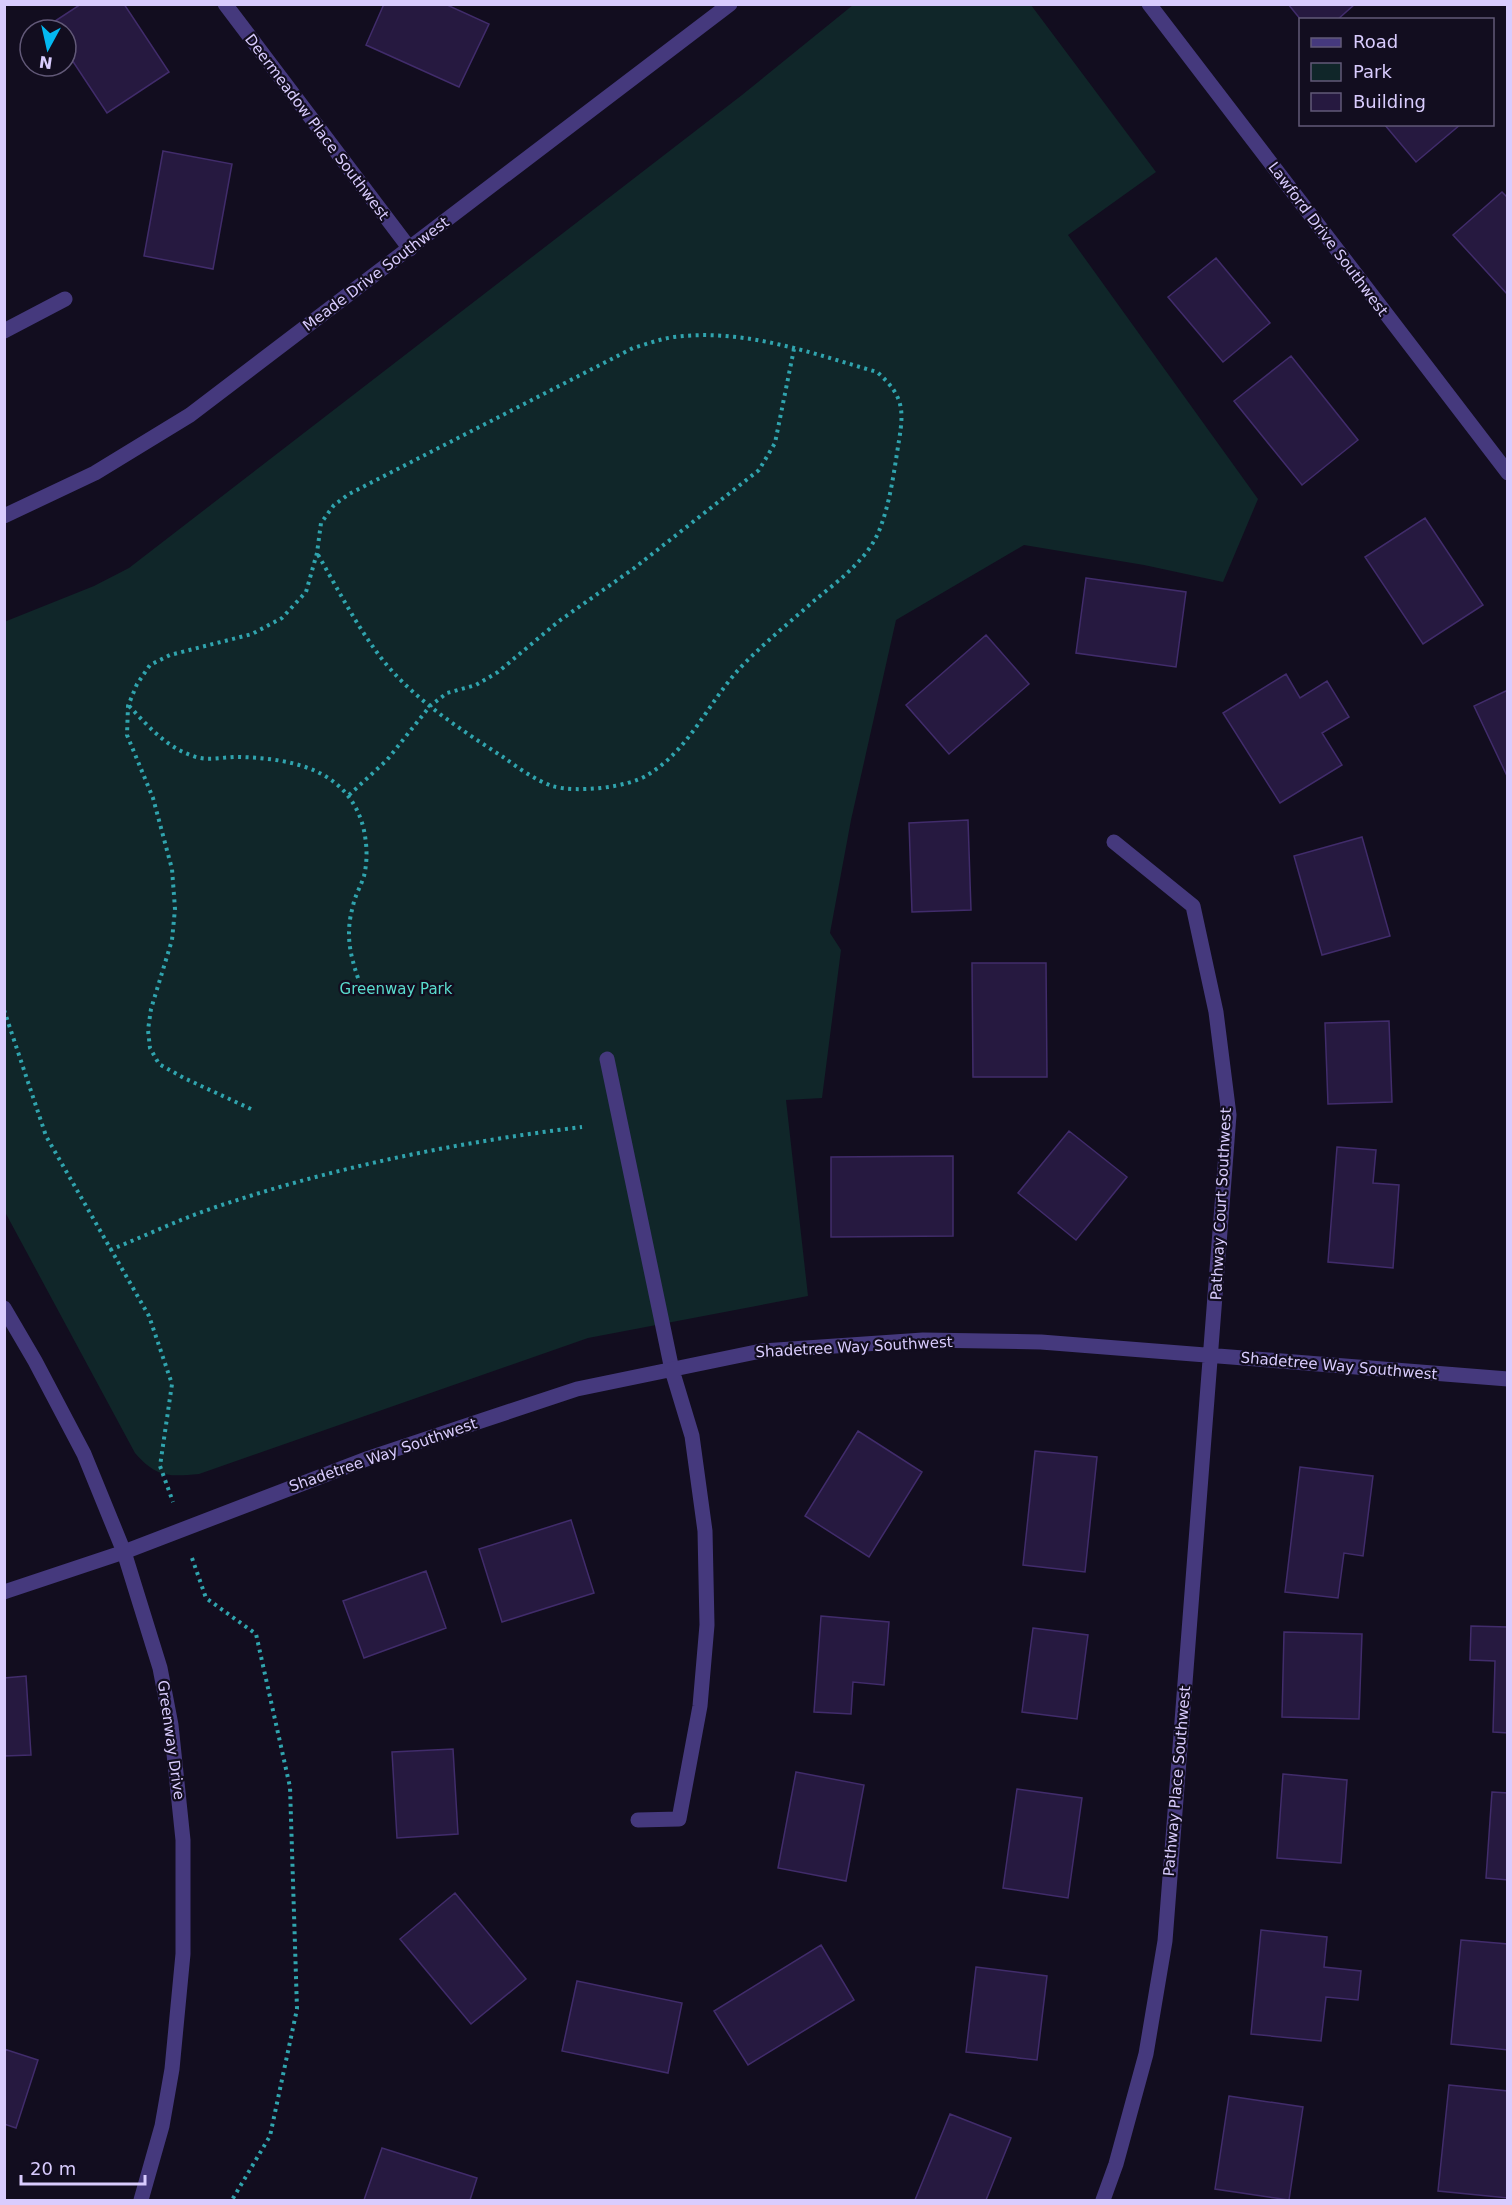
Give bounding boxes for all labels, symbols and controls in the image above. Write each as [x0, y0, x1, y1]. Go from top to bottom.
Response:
north arrow [18, 18, 78, 78]
legend [1299, 18, 1494, 126]
street label: Deermeadow Place Southwest [241, 30, 393, 224]
text: Road [1353, 31, 1398, 52]
text: N [38, 52, 54, 73]
text: Park [1353, 61, 1392, 82]
text: Building [1353, 91, 1426, 112]
street label: Lawford Drive Southwest [1264, 159, 1392, 320]
street label: Meade Drive Southwest [299, 213, 453, 335]
park label: Greenway Park [340, 980, 453, 998]
street label: Pathway Court Southwest [1207, 1107, 1235, 1301]
street label: Shadetree Way Southwest [755, 1333, 953, 1361]
street label: Shadetree Way Southwest [1240, 1348, 1438, 1384]
street label: Shadetree Way Southwest [287, 1414, 479, 1496]
street label: Greenway Drive [154, 1679, 188, 1801]
street label: Pathway Place Southwest [1160, 1685, 1194, 1877]
scale bar [21, 2148, 146, 2186]
text: 20 m [30, 2158, 76, 2179]

